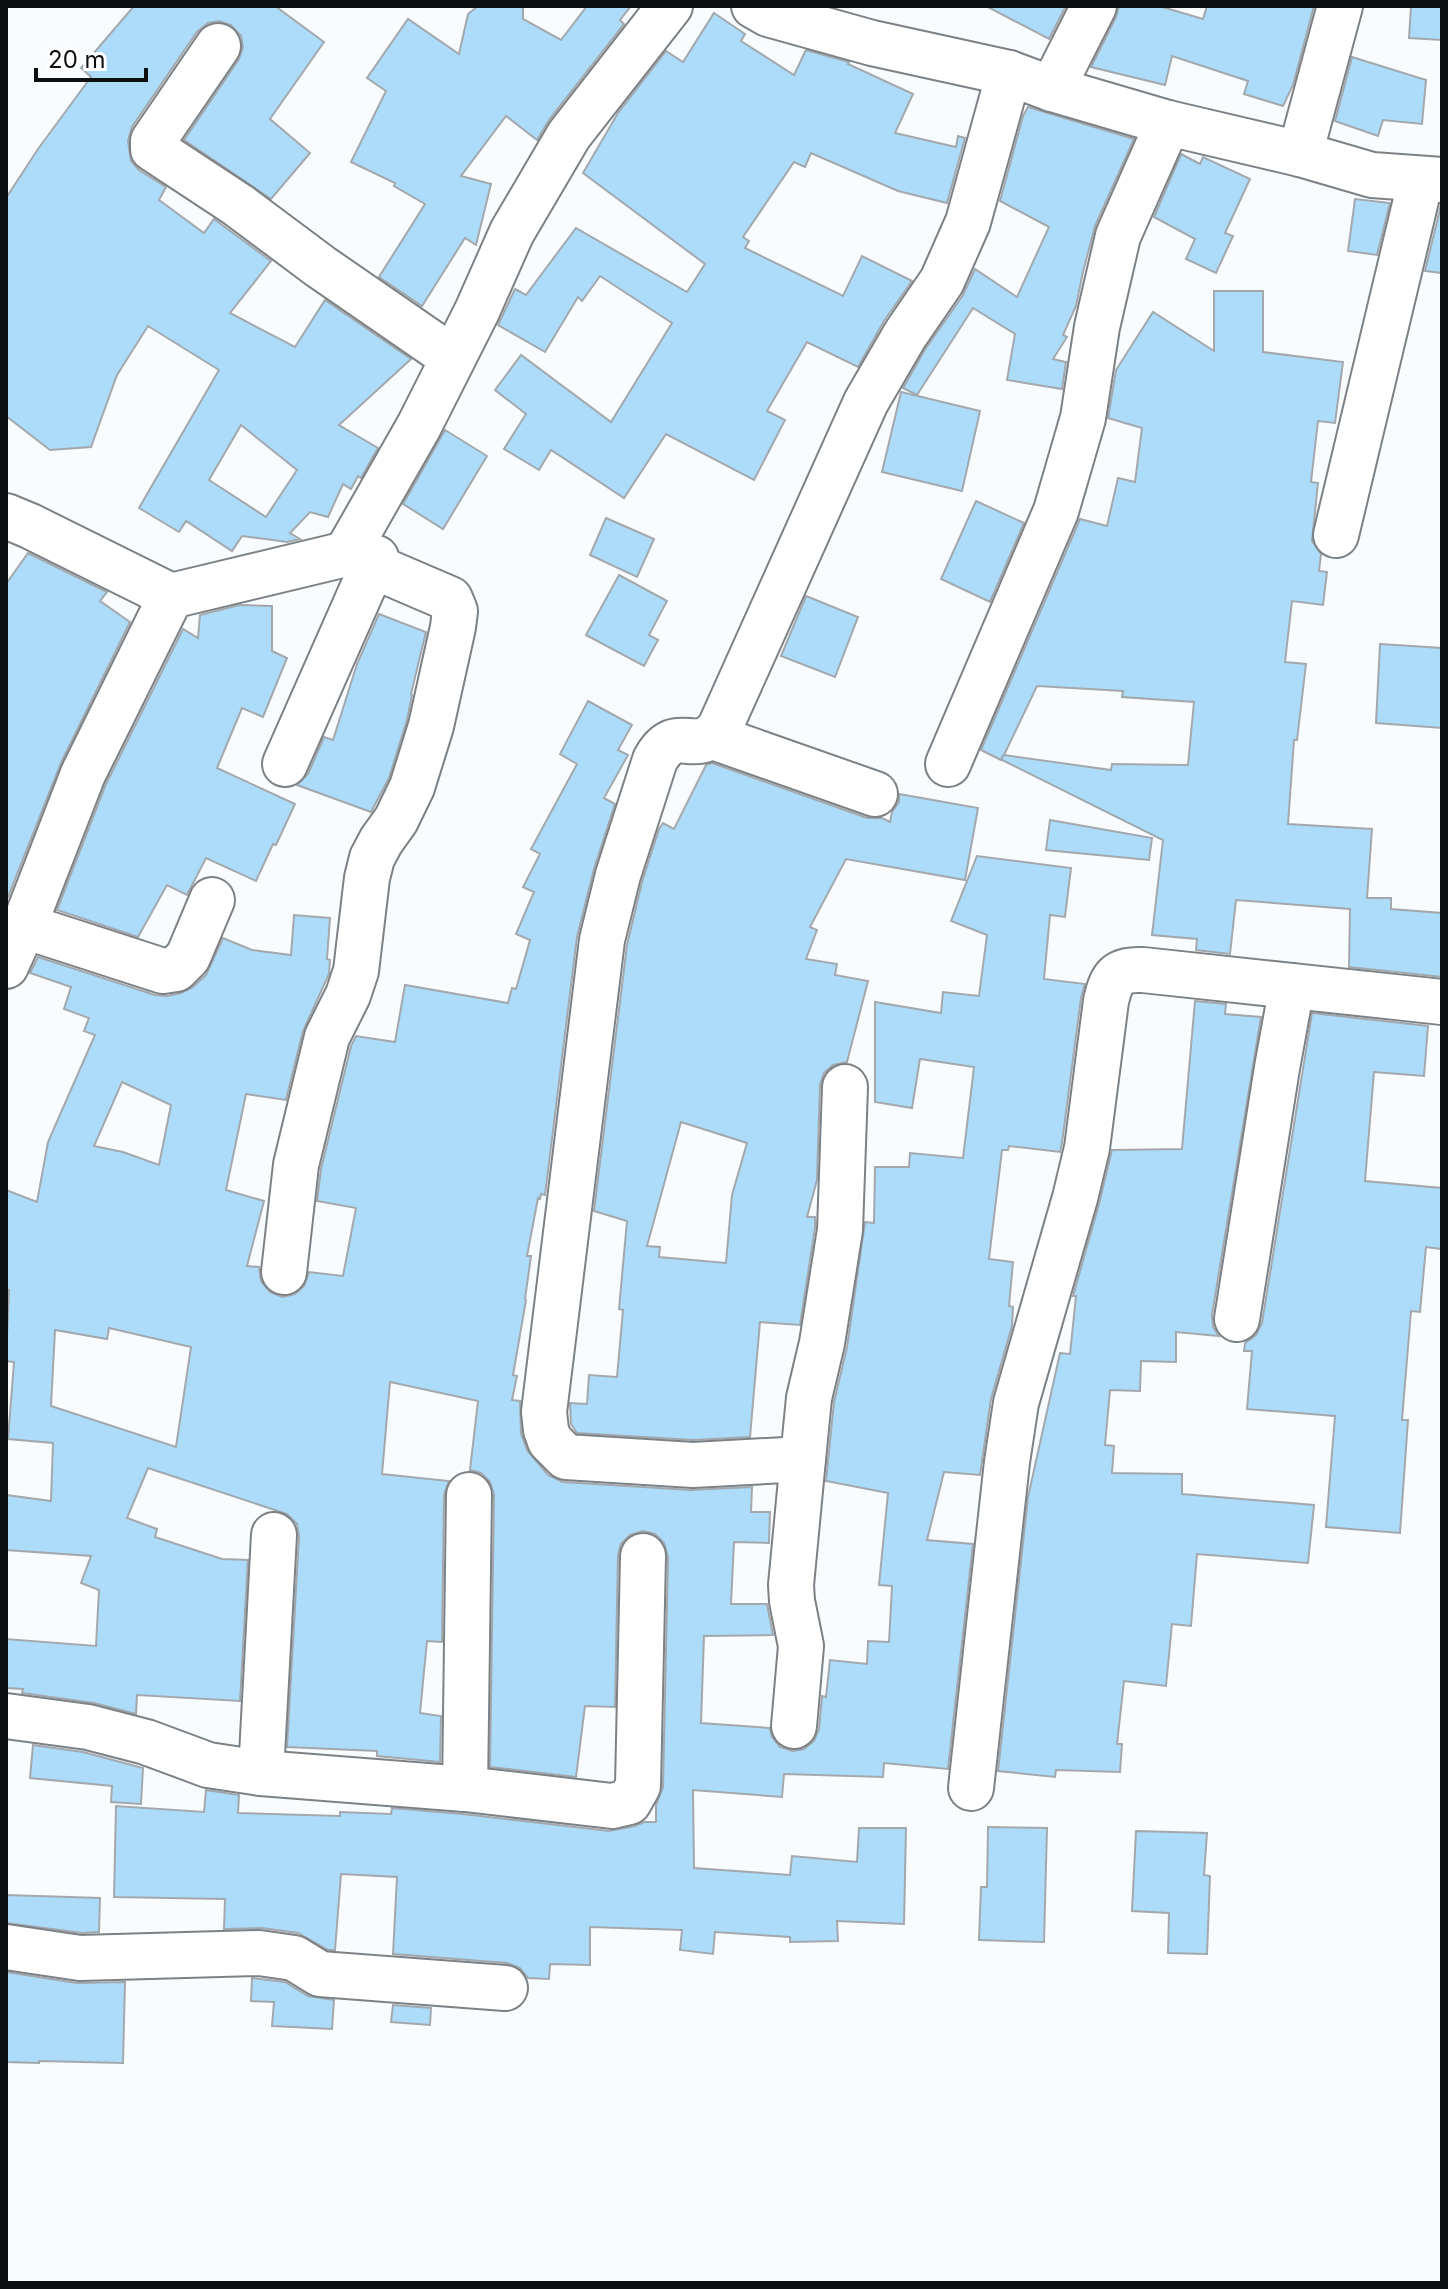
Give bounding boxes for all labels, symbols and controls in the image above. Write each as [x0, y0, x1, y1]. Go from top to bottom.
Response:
scale bar [36, 32, 146, 82]
text: 20 m [48, 45, 106, 74]

